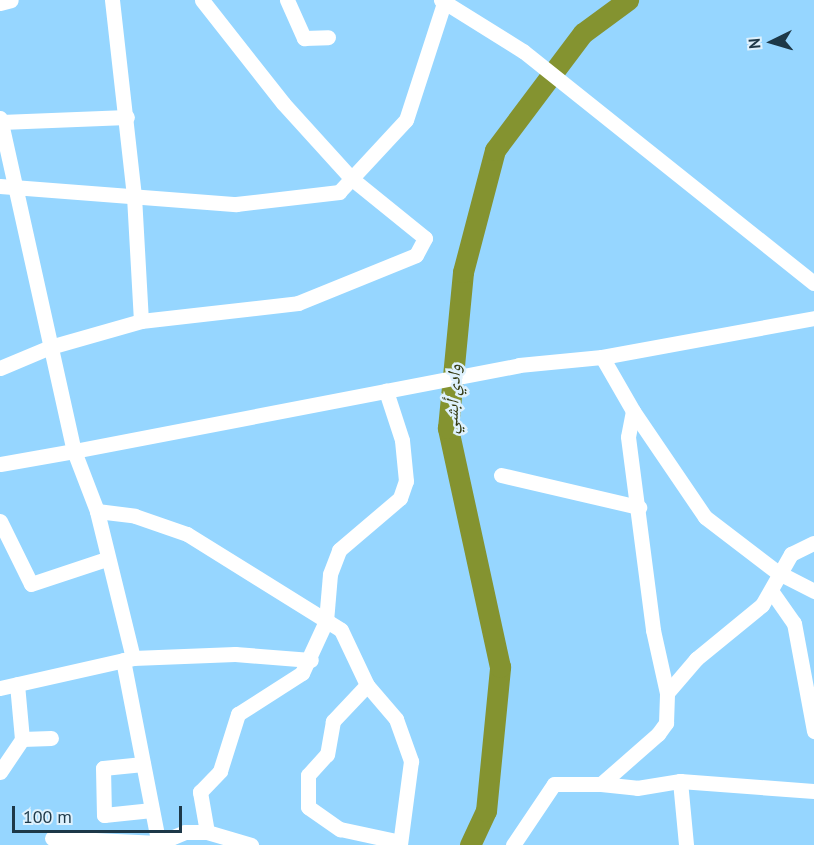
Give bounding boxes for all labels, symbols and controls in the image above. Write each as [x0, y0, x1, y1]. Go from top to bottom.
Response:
north arrow [742, 12, 802, 72]
text: N [744, 37, 764, 50]
water label: وادي أبشي [440, 364, 466, 434]
scale bar [15, 794, 184, 832]
text: 100 m [23, 805, 72, 828]

